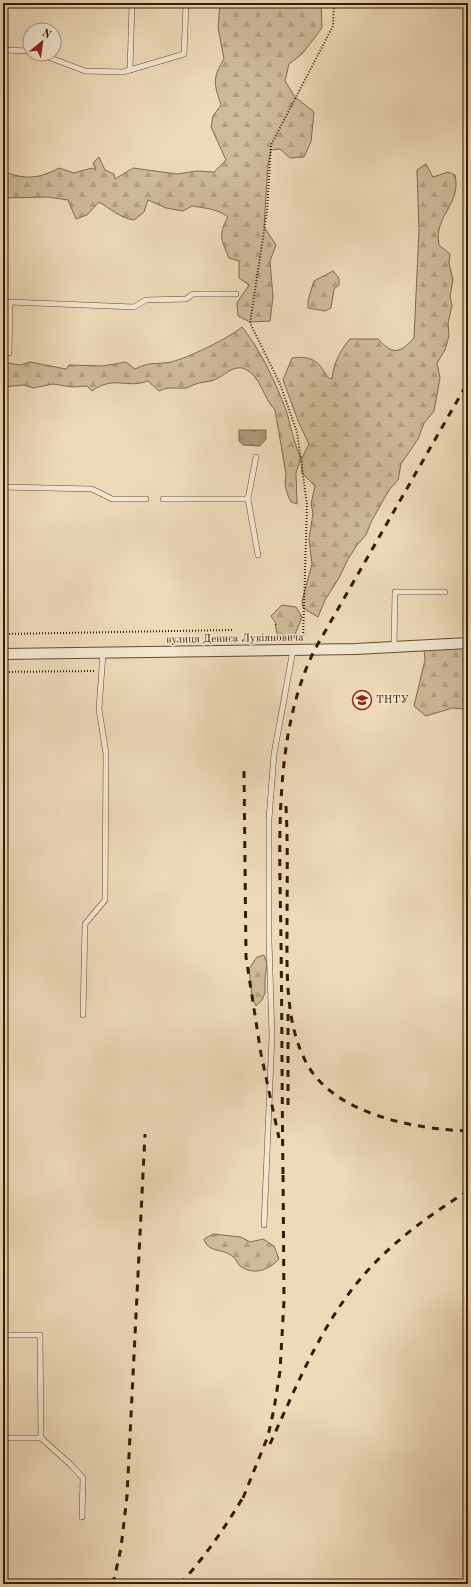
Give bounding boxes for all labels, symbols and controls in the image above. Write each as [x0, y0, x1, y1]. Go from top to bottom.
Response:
north arrow [22, 22, 62, 62]
text: N [40, 28, 53, 42]
street label: вулиця Дениса Лукіяновича [166, 632, 304, 646]
school or university icon: ТНТУ [351, 689, 373, 711]
place label: ТНТУ [376, 695, 409, 706]

